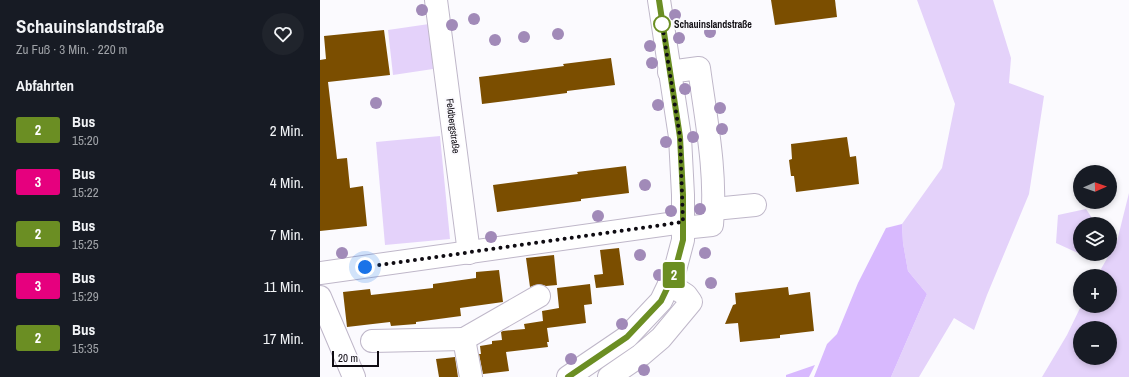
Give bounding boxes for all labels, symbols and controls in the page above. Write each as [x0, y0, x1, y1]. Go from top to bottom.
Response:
text: Schauinslandstraße [16, 13, 164, 39]
button: heart [262, 13, 304, 55]
marker: Schauinslandstraße [653, 15, 671, 33]
place label: Schauinslandstraße [674, 18, 752, 31]
text: Zu Fuß · 3 Min. · 220 m [16, 41, 127, 58]
text: Abfahrten [16, 75, 74, 96]
street label: Feldbergstraße [443, 98, 463, 155]
text: Bus [72, 111, 95, 132]
text: 2 Min. [270, 120, 304, 141]
text: 2 [35, 121, 41, 139]
text: 15:20 [72, 132, 99, 149]
text: Bus [72, 163, 95, 184]
north arrow [1073, 165, 1117, 209]
map controls [1073, 165, 1117, 365]
text: 4 Min. [270, 172, 304, 193]
text: 3 [35, 173, 41, 191]
text: 15:22 [72, 184, 99, 201]
text: Bus [72, 215, 95, 236]
button: layers [1073, 217, 1117, 261]
text: 7 Min. [270, 224, 304, 245]
text: 2 [35, 225, 41, 243]
text: 15:25 [72, 236, 99, 253]
your location [355, 257, 375, 277]
line badge: 2 [661, 262, 687, 288]
text: 2 [671, 266, 677, 284]
text: Bus [72, 267, 95, 288]
button: + [1073, 269, 1117, 313]
text: 11 Min. [264, 276, 304, 297]
text: 3 [35, 277, 41, 295]
text: 15:29 [72, 288, 99, 305]
text: Bus [72, 319, 95, 340]
button: − [1073, 321, 1117, 365]
text: 17 Min. [263, 328, 304, 349]
text: 2 [35, 329, 41, 347]
text: 15:35 [72, 340, 99, 357]
scale bar [332, 349, 379, 368]
text: 20 m [338, 351, 358, 365]

